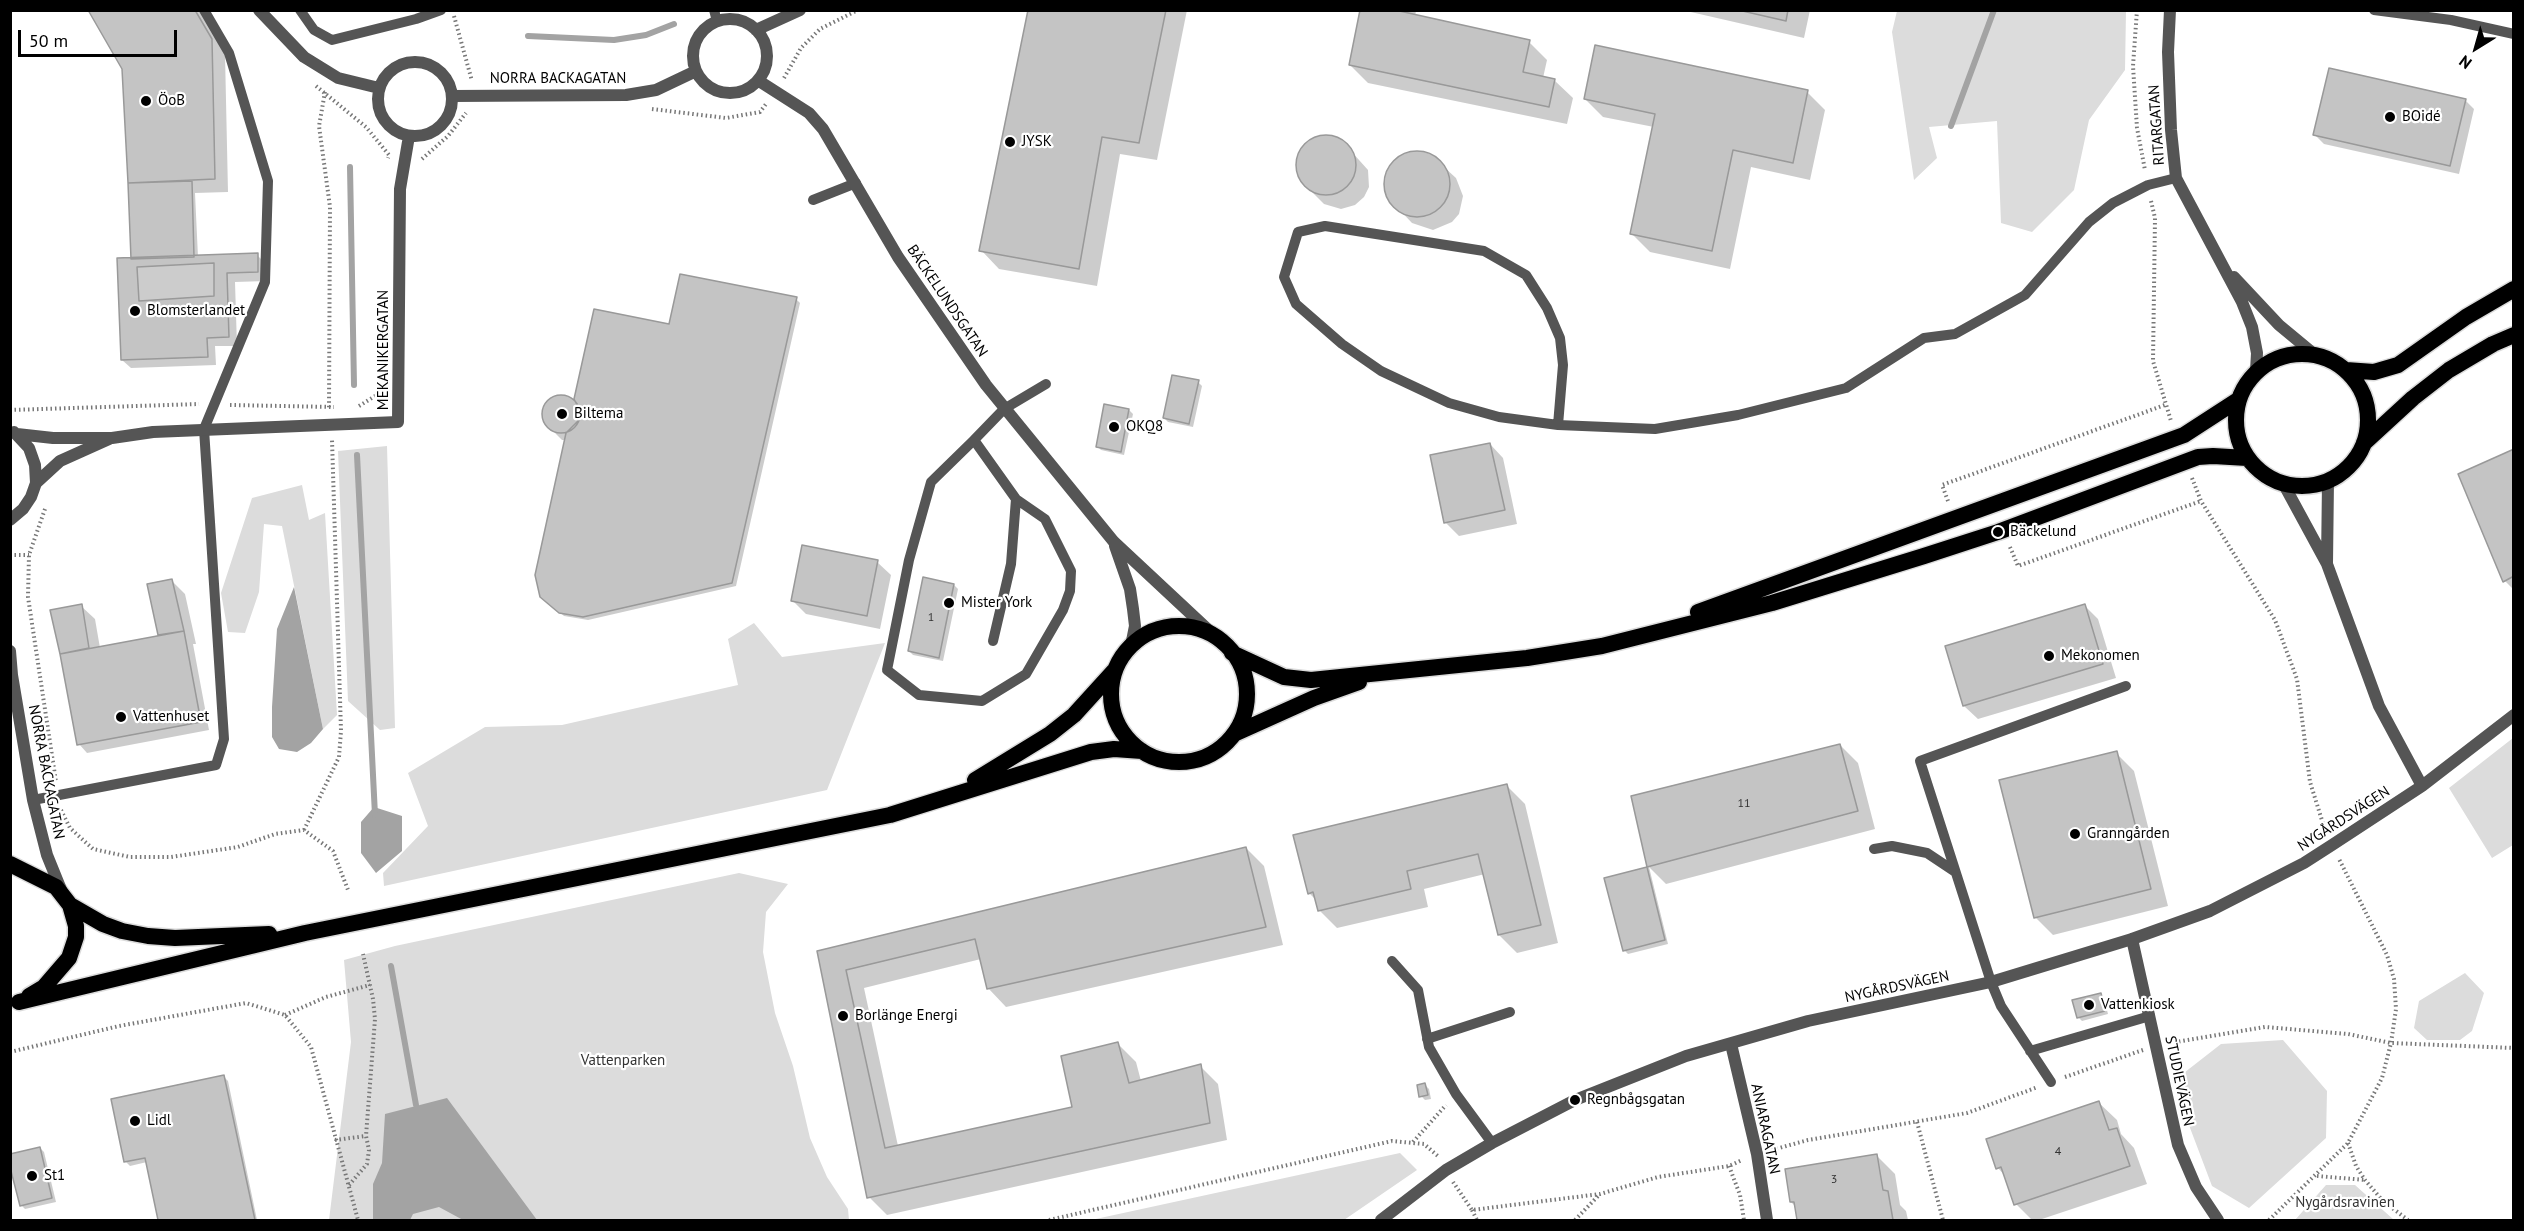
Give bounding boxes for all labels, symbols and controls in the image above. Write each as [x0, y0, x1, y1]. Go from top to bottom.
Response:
scale bar [21, 18, 180, 56]
north arrow [2446, 18, 2506, 78]
text: 50 m [29, 29, 68, 52]
text: N [2455, 51, 2475, 74]
street label: NORRA BACKAGATAN [490, 70, 626, 88]
street label: RITARGATAN [2145, 84, 2169, 166]
place label: ÖoB [158, 92, 185, 110]
marker: ÖoB [139, 94, 153, 108]
place label: BOidé [2402, 108, 2441, 126]
marker: BOidé [2383, 110, 2397, 124]
place label: JYSK [1022, 133, 1052, 151]
marker: JYSK [1003, 135, 1017, 149]
street label: BÄCKELUNDSGATAN [903, 241, 991, 361]
street label: MEKANIKERGATAN [375, 290, 393, 410]
place label: Blomsterlandet [147, 302, 245, 320]
marker: Blomsterlandet [128, 304, 142, 318]
place label: Biltema [574, 405, 623, 423]
marker: Biltema [555, 407, 569, 421]
place label: OKQ8 [1126, 418, 1163, 436]
marker: OKQ8 [1107, 420, 1121, 434]
place label: Bäckelund [2010, 523, 2076, 541]
marker: Bäckelund [1991, 525, 2005, 539]
place label: Mister York [961, 594, 1032, 612]
marker: Mister York [942, 596, 956, 610]
house number: 1 [928, 611, 934, 625]
place label: Mekonomen [2061, 647, 2140, 665]
marker: Mekonomen [2042, 649, 2056, 663]
street label: NORRA BACKAGATAN [24, 703, 68, 841]
place label: Vattenhuset [133, 708, 209, 726]
marker: Vattenhuset [114, 710, 128, 724]
street label: NYGÅRDSVÄGEN [2295, 783, 2393, 855]
house number: 11 [1737, 797, 1751, 811]
place label: Granngården [2087, 825, 2170, 843]
marker: Granngården [2068, 827, 2082, 841]
street label: NYGÅRDSVÄGEN [1843, 967, 1951, 1007]
place label: Vattenkiosk [2101, 996, 2175, 1014]
marker: Vattenkiosk [2082, 998, 2096, 1012]
place label: Borlänge Energi [855, 1007, 958, 1025]
marker: Borlänge Energi [836, 1009, 850, 1023]
street label: STUDIEVÄGEN [2161, 1034, 2197, 1128]
park label: Vattenparken [581, 1052, 665, 1070]
street label: ANIARAGATAN [1747, 1082, 1783, 1176]
place label: Regnbågsgatan [1587, 1091, 1685, 1109]
marker: Regnbågsgatan [1568, 1093, 1582, 1107]
place label: Lidl [147, 1112, 171, 1130]
marker: Lidl [128, 1114, 142, 1128]
house number: 4 [2055, 1145, 2061, 1159]
place label: St1 [44, 1167, 65, 1185]
marker: St1 [25, 1169, 39, 1183]
house number: 3 [1831, 1173, 1837, 1187]
park label: Nygårdsravinen [2295, 1194, 2395, 1212]

